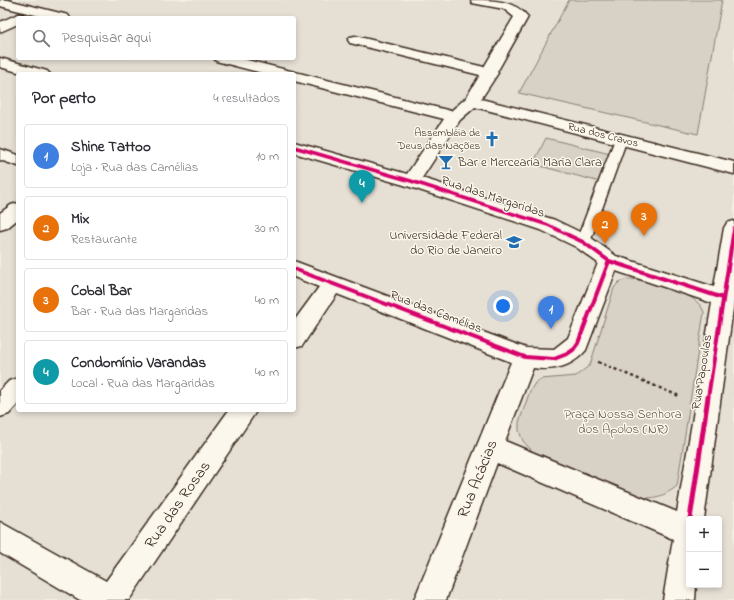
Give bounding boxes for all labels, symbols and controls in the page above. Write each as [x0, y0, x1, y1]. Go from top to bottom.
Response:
search box [16, 16, 296, 60]
icon: search [30, 27, 52, 49]
text: Pesquisar aqui [62, 27, 151, 49]
text: Por perto [32, 86, 96, 111]
text: 4 resultados [213, 89, 280, 108]
street label: Rua dos Cravos [566, 118, 640, 152]
place label: Assembléia de Deus das Nações [396, 125, 480, 154]
church icon: Assembléia de Deus das Nações [483, 130, 501, 148]
text: Shine Tattoo [71, 136, 151, 158]
text: 1 [44, 147, 48, 166]
text: 10 m [256, 147, 279, 166]
bar icon: Bar e Mercearia Maria Clara [437, 153, 455, 171]
place label: Bar e Mercearia Maria Clara [457, 153, 602, 172]
text: Loja · Rua das Camélias [71, 158, 198, 177]
pin: 4 [349, 170, 375, 203]
street label: Rua das Margaridas [438, 171, 548, 224]
pin: 3 [631, 203, 657, 236]
text: Mix [71, 208, 90, 230]
pin: 2 [592, 211, 618, 244]
text: 2 [43, 219, 49, 238]
text: 30 m [255, 219, 279, 238]
place label: Universidade Federal do Rio de Janeiro [389, 226, 502, 260]
text: Restaurante [71, 230, 137, 249]
school or university icon: Universidade Federal do Rio de Janeiro [505, 233, 523, 251]
text: Cobal Bar [71, 280, 132, 302]
street label: Rua das Camélias [387, 286, 485, 338]
text: 3 [43, 291, 49, 310]
text: 40 m [255, 291, 279, 310]
your location [493, 296, 513, 316]
pin: 1 [538, 296, 564, 329]
text: Bar · Rua das Margaridas [71, 302, 208, 321]
street label: Rua Papoulas [687, 333, 717, 411]
text: Condomínio Varandas [71, 352, 206, 374]
text: 4 [43, 363, 49, 382]
text: 40 m [255, 363, 279, 382]
text: Local · Rua das Margaridas [71, 374, 215, 393]
park label: Praça Nossa Senhora dos Apolos (NR) [564, 405, 682, 439]
street label: Rua Acácias [451, 436, 505, 522]
street label: Rua das Rosas [139, 456, 217, 554]
map controls [686, 516, 722, 588]
button: + [686, 516, 722, 552]
button: − [686, 552, 722, 588]

